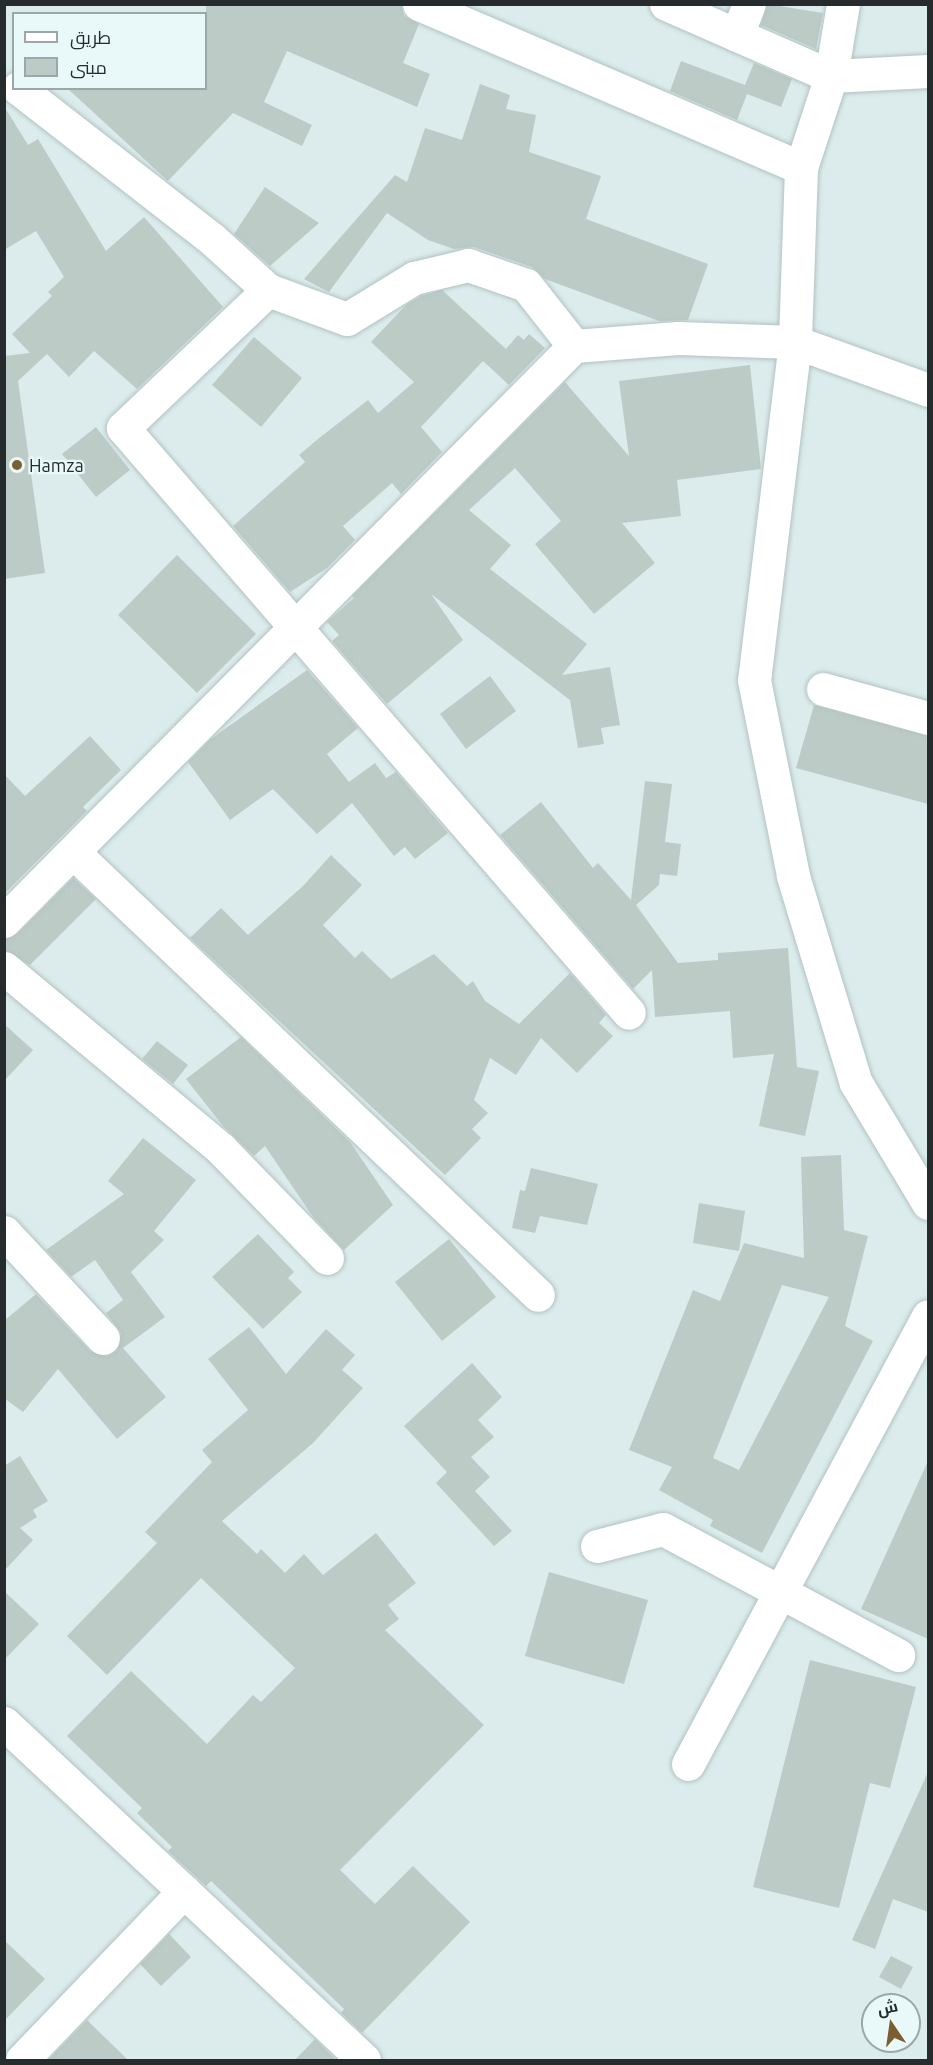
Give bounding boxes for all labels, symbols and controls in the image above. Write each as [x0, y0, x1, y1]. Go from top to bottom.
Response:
legend [12, 12, 207, 90]
text: طريق [70, 27, 111, 47]
text: مبنى [70, 57, 107, 77]
place label: Hamza [29, 454, 84, 476]
marker: Hamza [10, 458, 24, 472]
north arrow [861, 1993, 921, 2053]
text: ش [875, 1996, 899, 2018]

